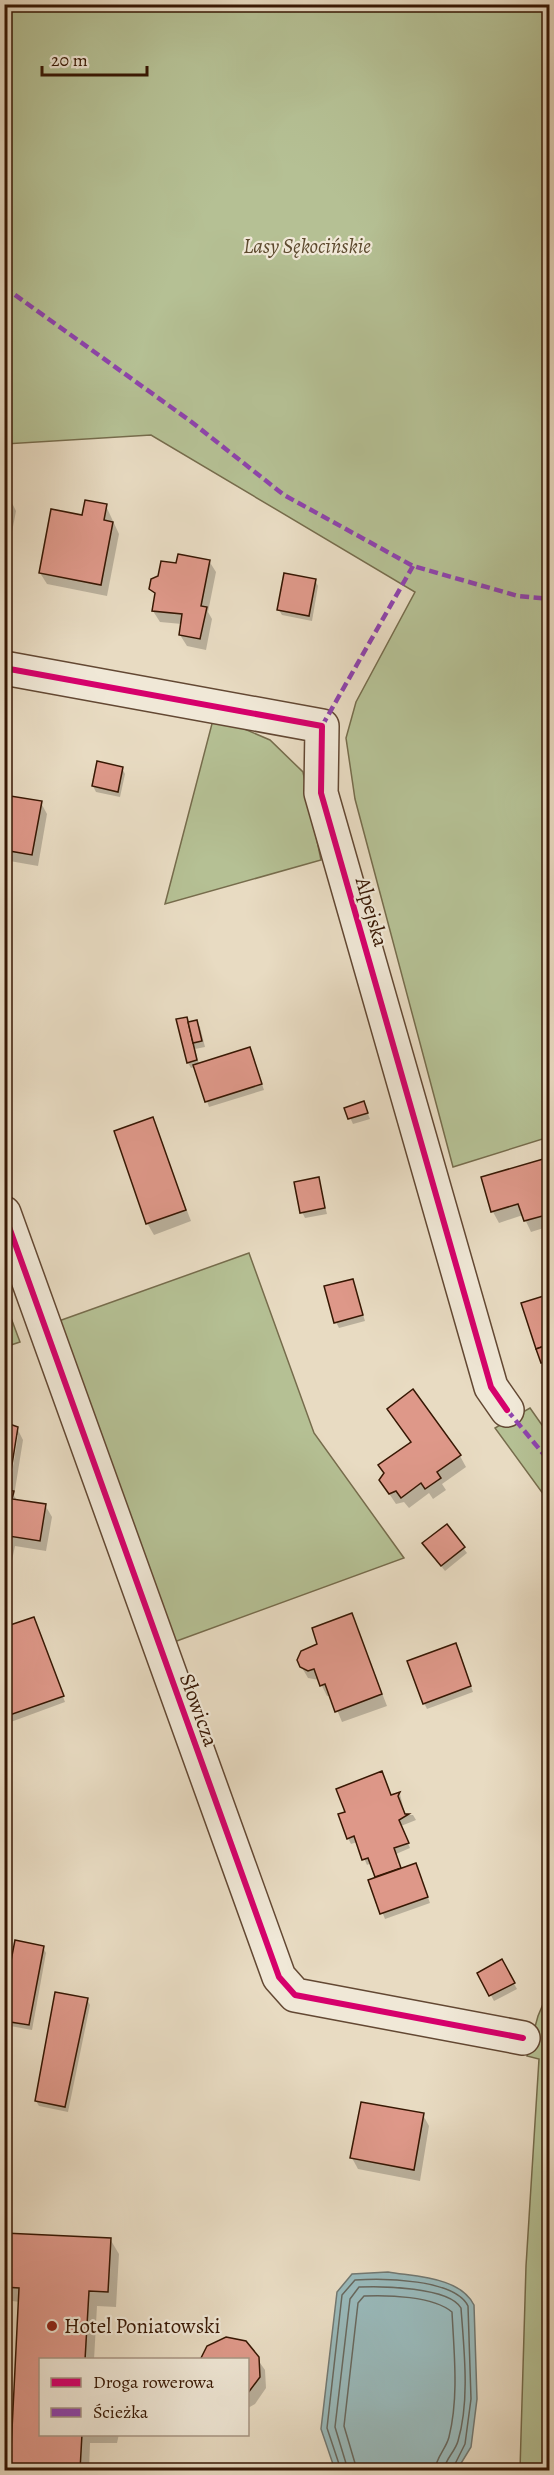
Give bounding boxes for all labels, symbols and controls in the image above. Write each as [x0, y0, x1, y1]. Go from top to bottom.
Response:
scale bar [42, 39, 147, 77]
text: 20 m [51, 48, 88, 72]
park label: Lasy Sękocińskie [243, 232, 371, 260]
street label: Alpejska [348, 873, 395, 950]
street label: Słowicza [173, 1670, 225, 1751]
place label: Hotel Poniatowski [64, 2312, 221, 2340]
marker: Hotel Poniatowski [45, 2319, 59, 2333]
legend [39, 2358, 249, 2436]
text: Droga rowerowa [93, 2370, 215, 2394]
text: Ścieżka [93, 2400, 149, 2424]

